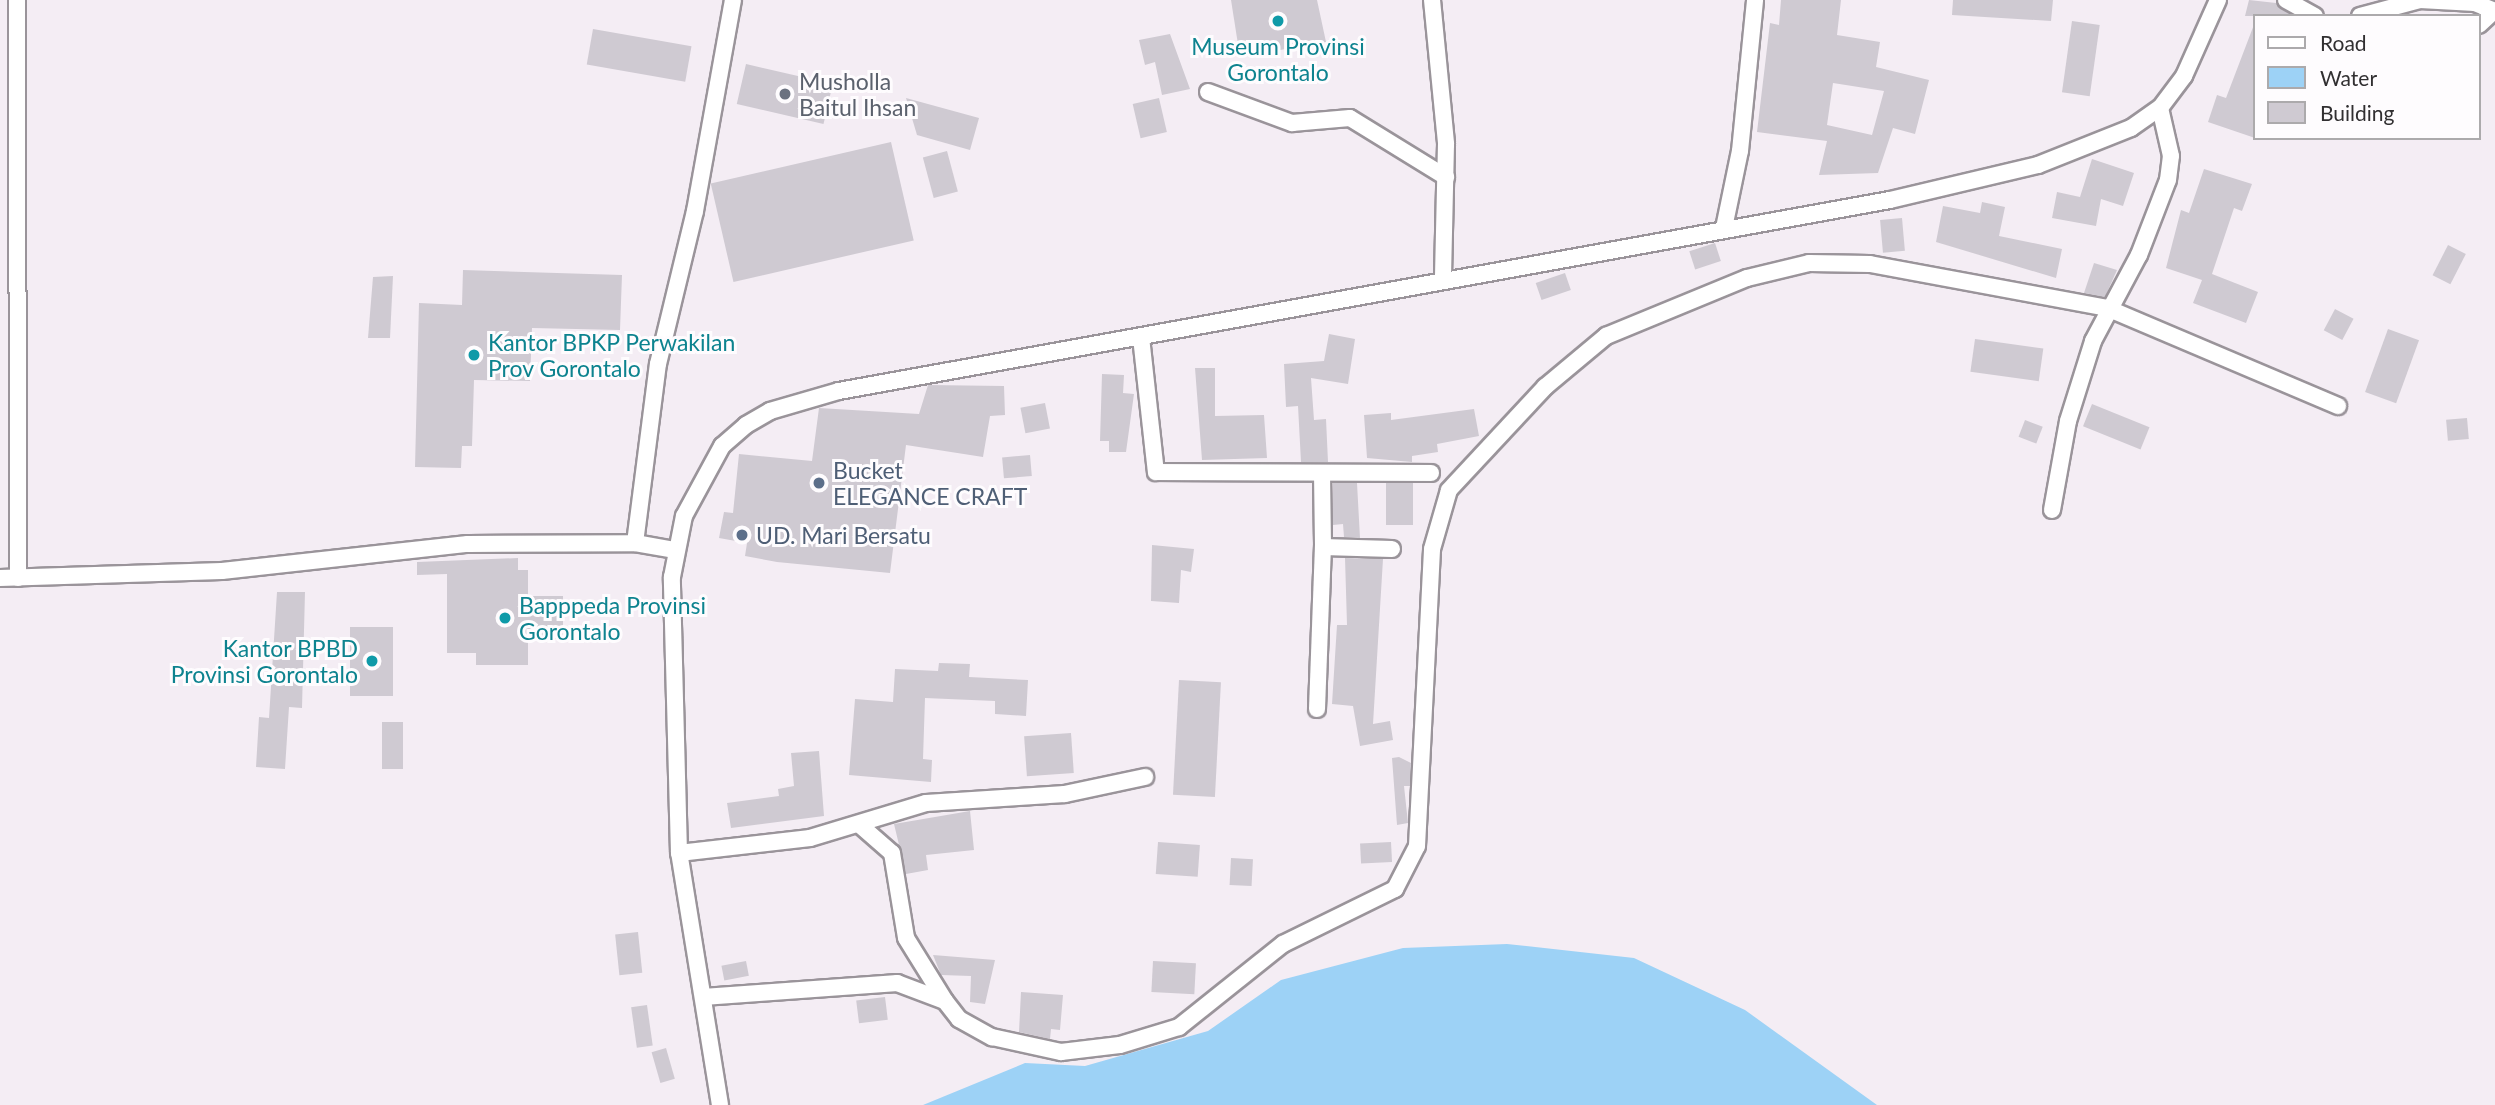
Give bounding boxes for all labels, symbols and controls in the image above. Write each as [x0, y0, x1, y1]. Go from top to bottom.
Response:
marker: Museum Provinsi Gorontalo [1270, 13, 1286, 29]
legend [2254, 14, 2481, 140]
text: Road [2320, 30, 2367, 55]
place label: Museum Provinsi Gorontalo [1191, 32, 1365, 86]
text: Water [2320, 65, 2377, 90]
place label: Musholla Baitul Ihsan [799, 67, 916, 121]
marker: Musholla Baitul Ihsan [777, 86, 793, 102]
text: Building [2320, 100, 2395, 125]
place label: Kantor BPKP Perwakilan Prov Gorontalo [488, 328, 736, 382]
marker: Kantor BPKP Perwakilan Prov Gorontalo [466, 347, 482, 363]
place label: Bucket ELEGANCE CRAFT [833, 456, 1027, 510]
marker: Bucket ELEGANCE CRAFT [811, 475, 827, 491]
place label: UD. Mari Bersatu [756, 521, 931, 549]
marker: UD. Mari Bersatu [734, 527, 750, 543]
place label: Bapppeda Provinsi Gorontalo [519, 591, 706, 645]
marker: Bapppeda Provinsi Gorontalo [497, 610, 513, 626]
place label: Kantor BPBD Provinsi Gorontalo [171, 634, 358, 688]
marker: Kantor BPBD Provinsi Gorontalo [364, 653, 380, 669]

